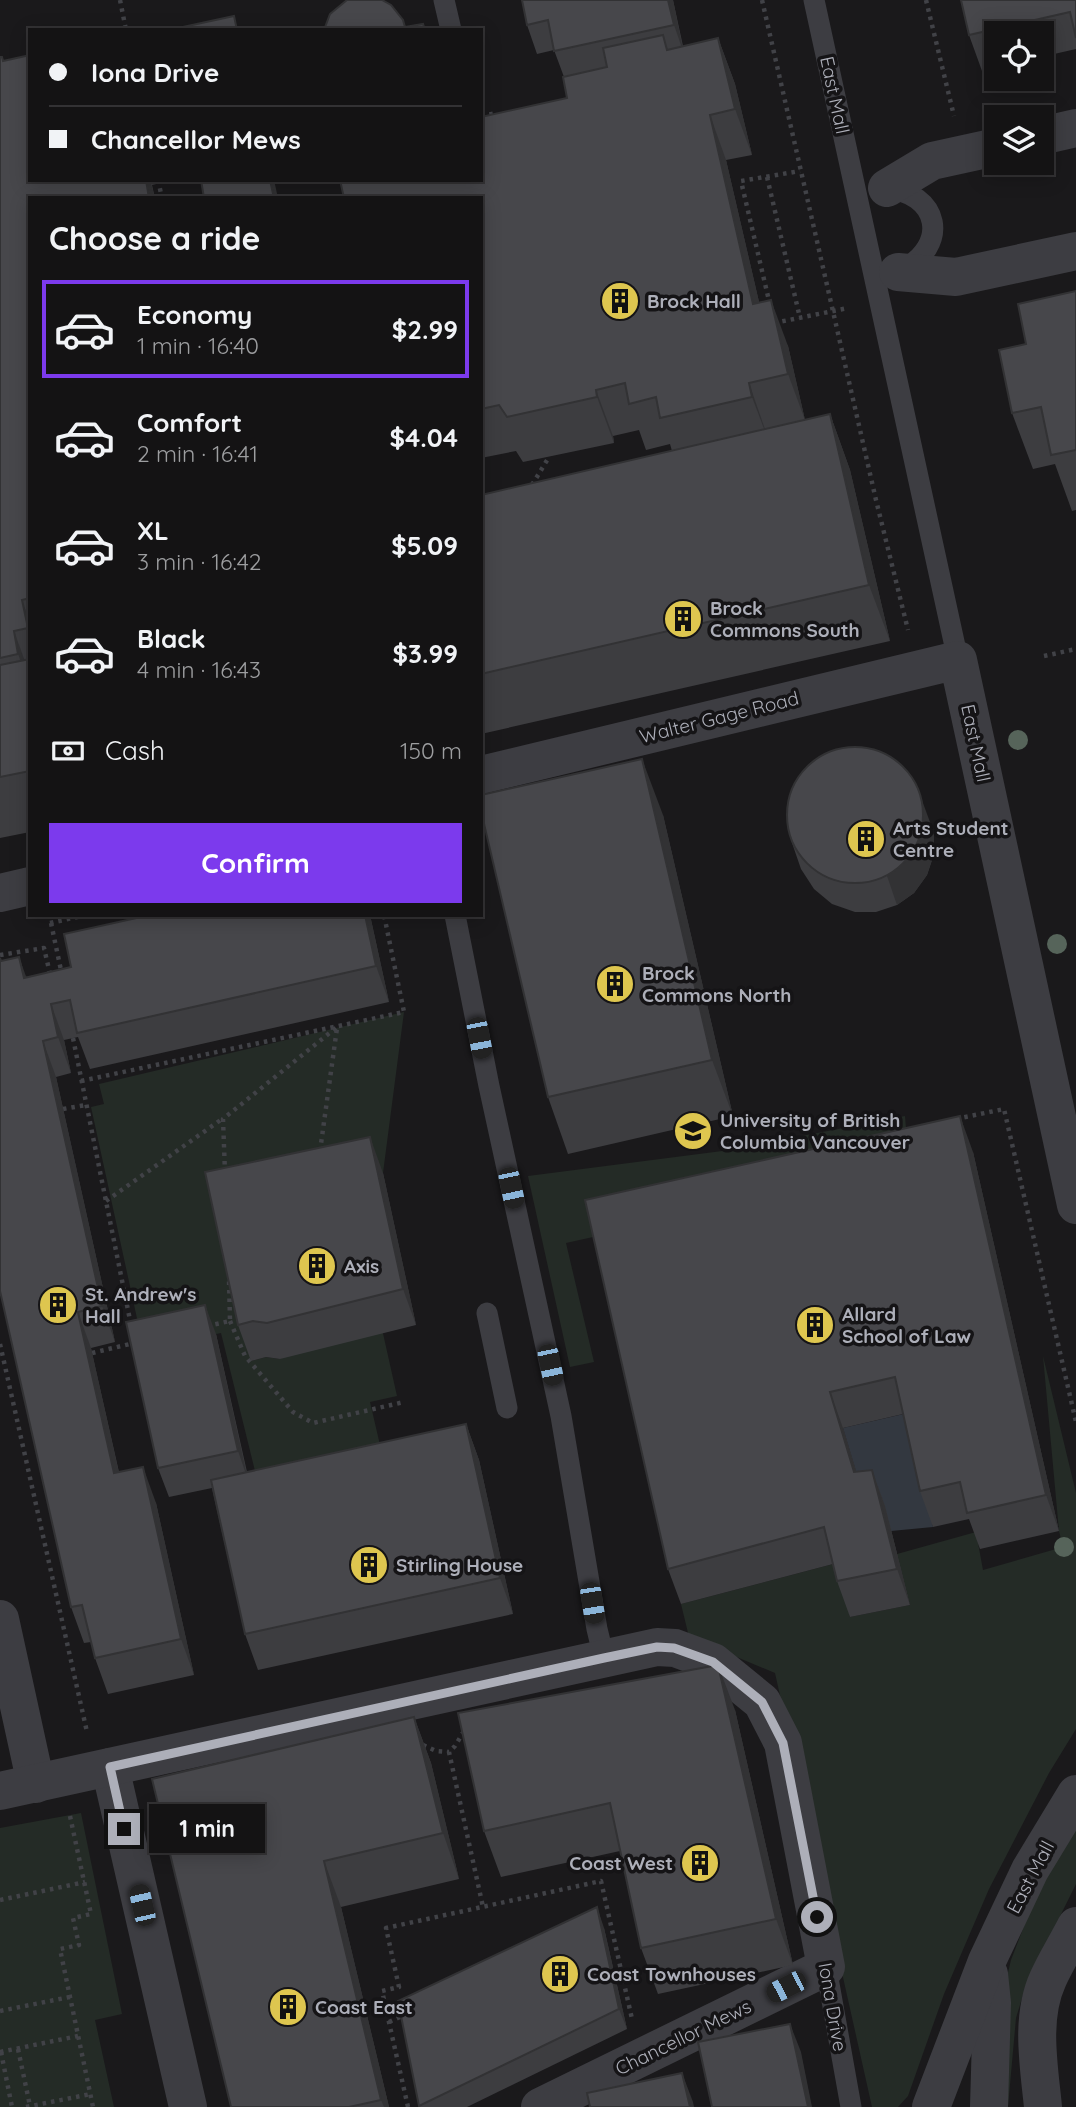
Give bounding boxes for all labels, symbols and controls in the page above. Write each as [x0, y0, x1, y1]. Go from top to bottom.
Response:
map controls [984, 21, 1054, 175]
button: locate [984, 21, 1054, 91]
street label: East Mall [815, 54, 855, 136]
text: Iona Drive [91, 56, 219, 89]
button: layers [984, 105, 1054, 175]
text: Chancellor Mews [91, 123, 301, 156]
text: Choose a ride [49, 218, 261, 258]
building icon: Brock Hall [599, 280, 641, 322]
place label: Brock Hall [647, 289, 741, 313]
icon: car [53, 298, 116, 361]
text: Economy [137, 298, 252, 331]
text: $2.99 [392, 313, 458, 346]
text: 1 min · 16:40 [137, 331, 259, 360]
icon: car [53, 406, 116, 469]
text: Comfort [137, 406, 242, 439]
text: $4.04 [389, 421, 458, 454]
text: 2 min · 16:41 [137, 439, 258, 468]
icon: car [53, 514, 116, 577]
text: XL [137, 514, 169, 547]
text: $5.09 [391, 529, 458, 562]
text: 3 min · 16:42 [137, 547, 262, 576]
place label: Brock Commons South [710, 596, 860, 642]
building icon: Brock Commons South [662, 598, 704, 640]
icon: car [53, 622, 116, 685]
text: Black [137, 622, 206, 655]
text: $3.99 [393, 637, 458, 670]
text: 4 min · 16:43 [137, 655, 261, 684]
street label: Walter Gage Road [637, 686, 801, 748]
street label: East Mall [956, 702, 996, 784]
icon: cash [49, 732, 87, 770]
text: Cash [105, 734, 165, 767]
text: 150 m [400, 736, 462, 765]
place label: Arts Student Centre [893, 816, 1009, 862]
building icon: Arts Student Centre [845, 818, 887, 860]
button: Confirm [49, 823, 462, 903]
place label: Brock Commons North [642, 961, 791, 1007]
building icon: Brock Commons North [594, 963, 636, 1005]
car [465, 1015, 494, 1061]
place label: University of British Columbia Vancouver [720, 1108, 910, 1154]
school or university icon: University of British Columbia Vancouver [672, 1110, 714, 1152]
car [497, 1165, 526, 1211]
building icon: Axis [296, 1245, 338, 1287]
place label: Axis [344, 1254, 379, 1278]
place label: St. Andrew's Hall [85, 1282, 196, 1328]
building icon: St. Andrew's Hall [37, 1284, 79, 1326]
place label: Allard School of Law [842, 1302, 971, 1348]
building icon: Allard School of Law [794, 1304, 836, 1346]
car [536, 1342, 565, 1388]
building icon: Stirling House [348, 1544, 390, 1586]
place label: Stirling House [396, 1553, 523, 1577]
car [579, 1581, 606, 1625]
callout: 1 min [148, 1804, 264, 1854]
route end [108, 1813, 140, 1845]
text: 1 min [179, 1814, 235, 1843]
street label: East Mall [1001, 1837, 1059, 1917]
building icon: Coast West [679, 1842, 721, 1884]
place label: Coast West [569, 1851, 673, 1875]
car [128, 1882, 157, 1928]
route start [801, 1901, 833, 1933]
building icon: Coast Townhouses [539, 1953, 581, 1995]
street label: Iona Drive [813, 1961, 853, 2053]
place label: Coast Townhouses [587, 1962, 756, 1986]
car [763, 1968, 810, 2006]
building icon: Coast East [267, 1986, 309, 2028]
street label: Chancellor Mews [611, 1994, 755, 2080]
place label: Coast East [315, 1995, 413, 2019]

